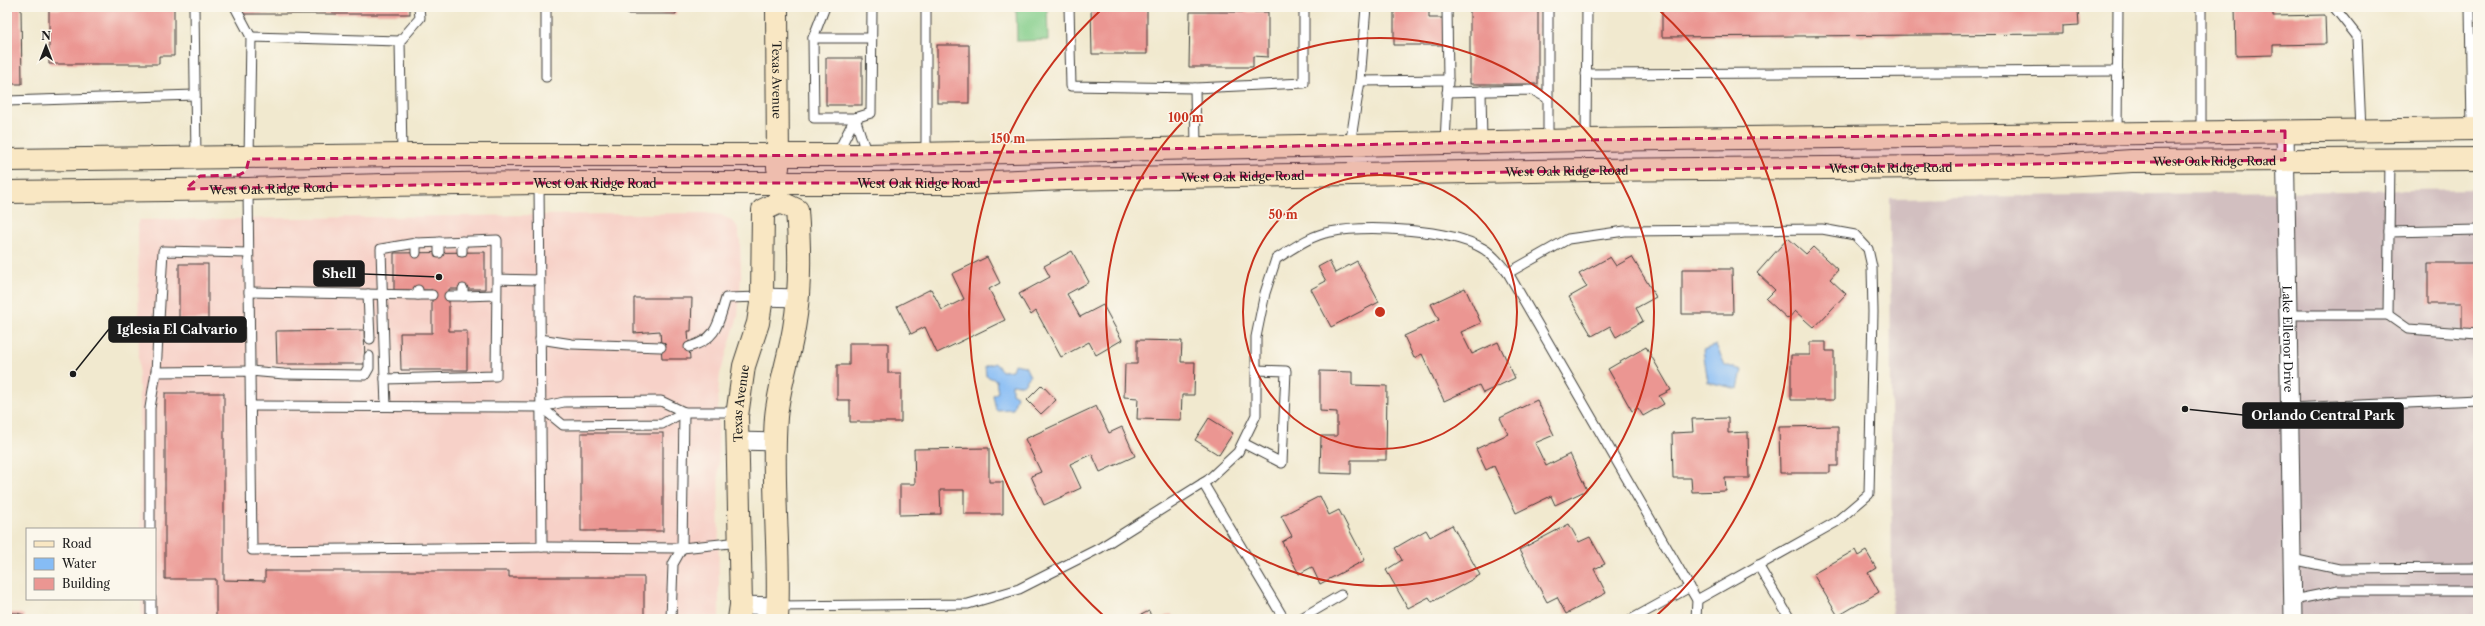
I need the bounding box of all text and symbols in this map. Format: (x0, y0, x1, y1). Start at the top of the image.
north arrow (26, 26, 66, 66)
text: N (41, 29, 51, 43)
street label: Texas Avenue (770, 41, 785, 119)
text: 100 m (1168, 110, 1204, 125)
text: 150 m (991, 131, 1025, 146)
street label: West Oak Ridge Road (2152, 153, 2277, 168)
street label: West Oak Ridge Road (1828, 159, 1953, 175)
street label: West Oak Ridge Road (1504, 162, 1629, 179)
street label: West Oak Ridge Road (1180, 167, 1305, 185)
street label: West Oak Ridge Road (856, 175, 982, 191)
street label: West Oak Ridge Road (532, 176, 657, 191)
street label: West Oak Ridge Road (208, 179, 334, 197)
text: 50 m (1268, 207, 1298, 222)
callout: Shell (314, 261, 364, 286)
text: Shell (322, 265, 356, 281)
street label: Lake Ellenor Drive (2280, 285, 2297, 393)
centre of rings (1373, 305, 1387, 319)
callout: Iglesia El Calvario (109, 317, 246, 342)
text: Iglesia El Calvario (117, 321, 237, 337)
street label: Texas Avenue (729, 363, 752, 442)
callout: Orlando Central Park (2243, 403, 2403, 428)
text: Orlando Central Park (2251, 407, 2395, 423)
legend (26, 528, 156, 600)
text: Road (62, 536, 92, 551)
text: Water (61, 556, 96, 571)
text: Building (62, 576, 110, 591)

